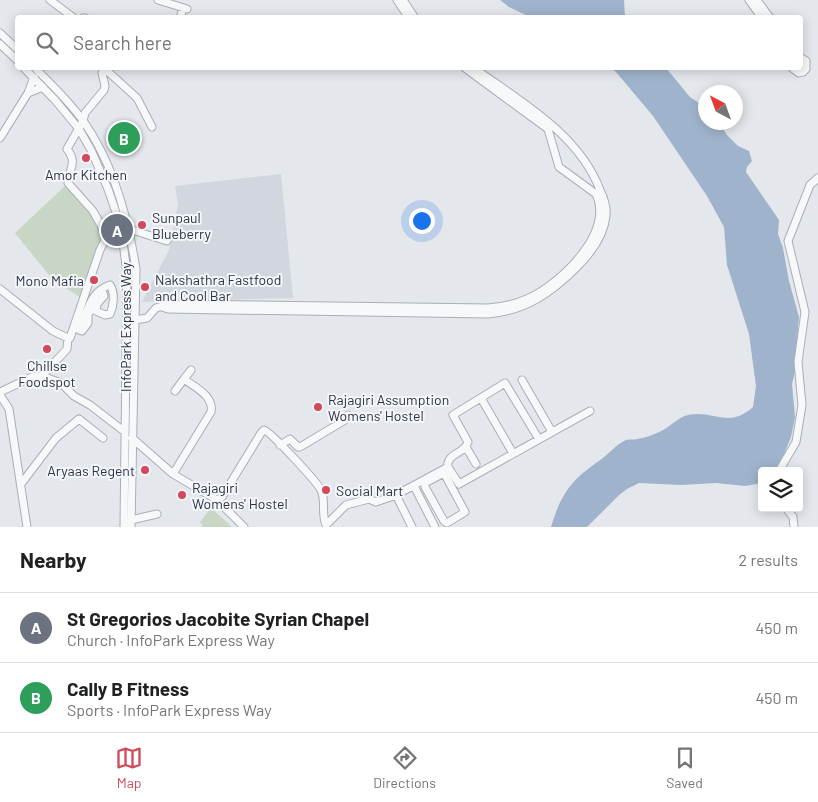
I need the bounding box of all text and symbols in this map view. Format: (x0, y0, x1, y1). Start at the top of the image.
search box (15, 15, 803, 70)
icon: search (33, 29, 61, 57)
text: Search here (73, 31, 172, 54)
north arrow (698, 85, 743, 130)
pin: B (108, 119, 140, 157)
marker: Amor Kitchen (80, 152, 92, 164)
place label: Amor Kitchen (45, 166, 127, 183)
your location (409, 208, 435, 234)
place label: Sunpaul Blueberry (152, 209, 212, 242)
pin: A (101, 211, 133, 249)
marker: Sunpaul Blueberry (136, 219, 148, 231)
street label: InfoPark Express Way (117, 262, 134, 392)
place label: Nakshathra Fastfood and Cool Bar (155, 271, 281, 304)
place label: Mono Mafia (16, 272, 84, 289)
marker: Mono Mafia (88, 274, 100, 286)
marker: Nakshathra Fastfood and Cool Bar (139, 281, 151, 293)
marker: Chillse Foodspot (41, 343, 53, 355)
place label: Chillse Foodspot (18, 357, 76, 390)
place label: Rajagiri Assumption Womens' Hostel (328, 391, 449, 424)
marker: Rajagiri Assumption Womens' Hostel (312, 401, 324, 413)
place label: Aryaas Regent (47, 462, 135, 479)
marker: Aryaas Regent (139, 464, 151, 476)
map controls (758, 467, 803, 512)
button: layers (758, 467, 803, 512)
place label: Rajagiri Womens' Hostel (192, 479, 288, 512)
place label: Social Mart (336, 482, 403, 499)
marker: Social Mart (320, 484, 332, 496)
marker: Rajagiri Womens' Hostel (176, 489, 188, 501)
text: Nearby (20, 547, 86, 572)
text: 2 results (739, 550, 798, 569)
text: St Gregorios Jacobite Syrian Chapel (67, 607, 369, 630)
text: A (31, 618, 41, 637)
text: 450 m (755, 618, 798, 637)
text: Church · InfoPark Express Way (67, 630, 275, 649)
text: Cally B Fitness (67, 677, 189, 700)
text: B (31, 688, 41, 707)
text: 450 m (755, 688, 798, 707)
text: Sports · InfoPark Express Way (67, 700, 272, 719)
tab: Map (115, 744, 143, 791)
tab: Directions (373, 744, 436, 791)
tab: Saved (666, 744, 703, 791)

